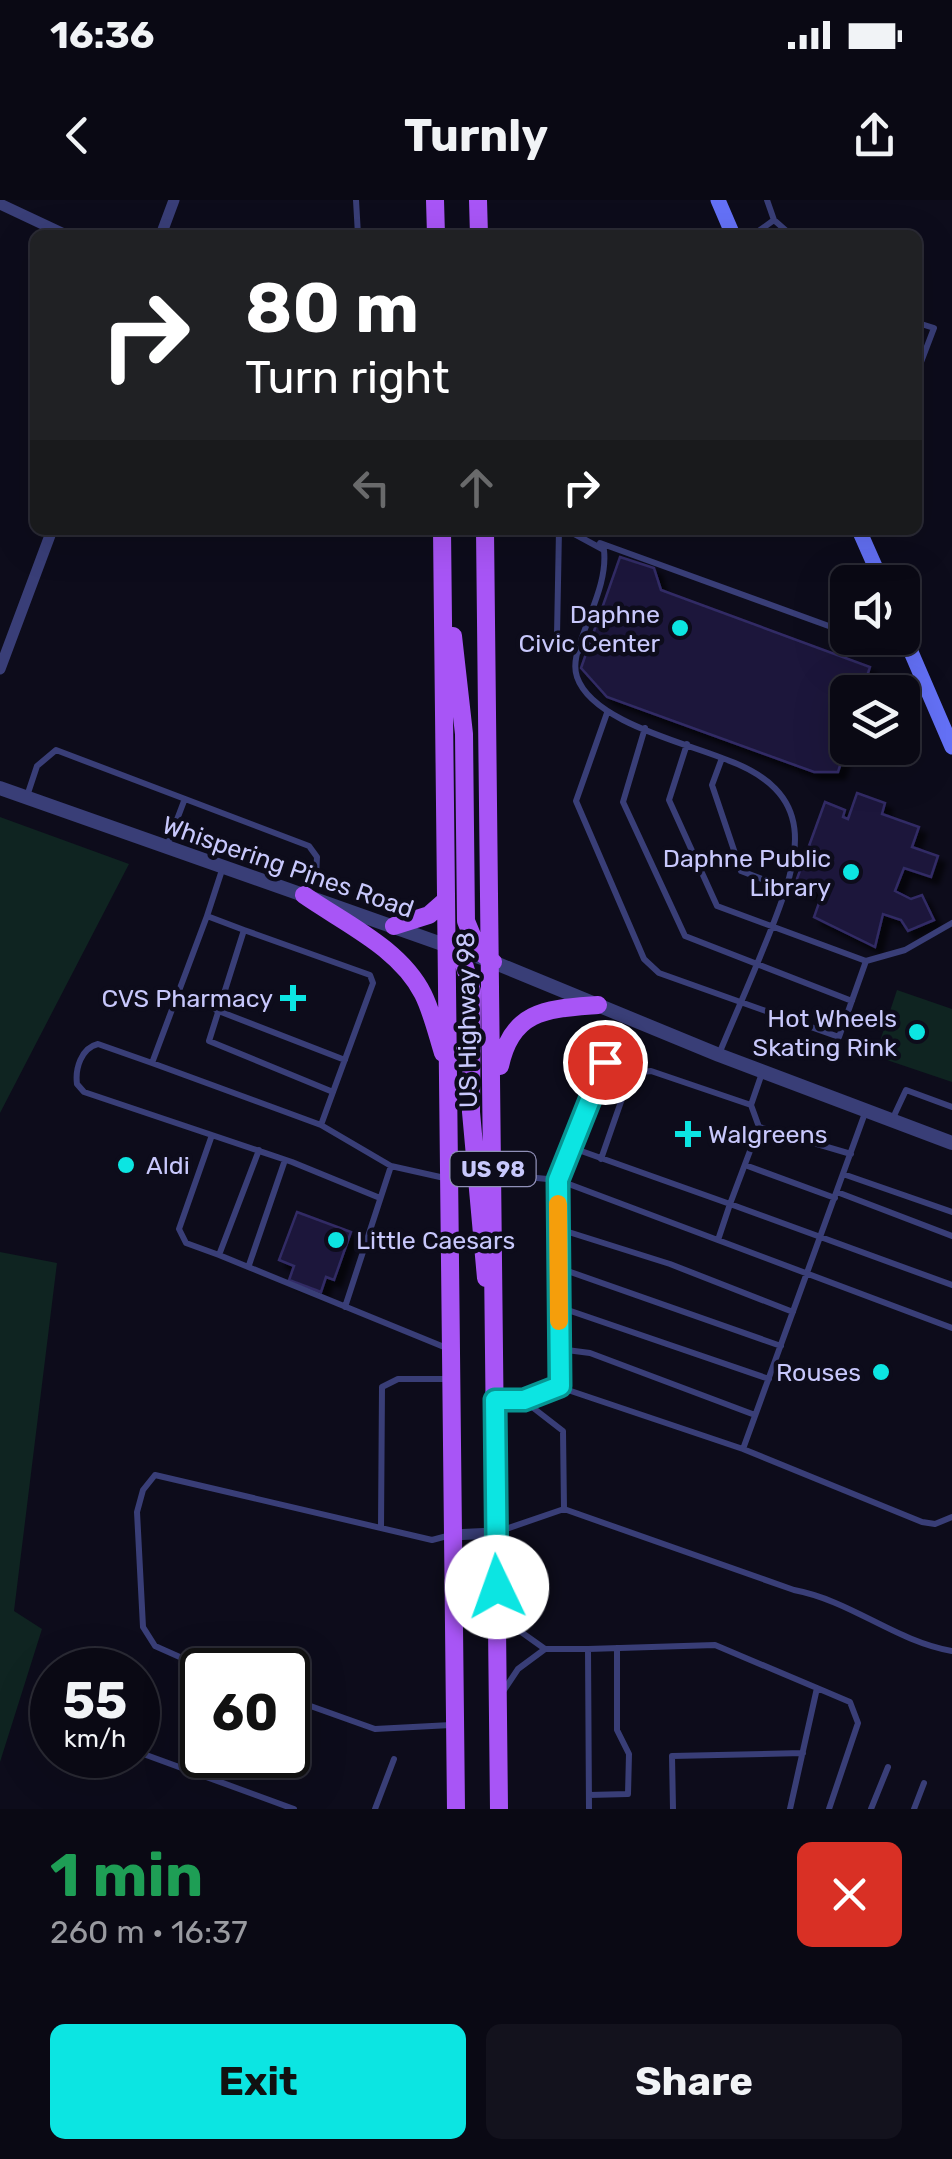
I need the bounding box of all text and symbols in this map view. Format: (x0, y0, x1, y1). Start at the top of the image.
text: 16:36 (50, 12, 155, 58)
icon: back (50, 108, 105, 163)
icon: share (847, 108, 902, 163)
text: Turnly (404, 109, 548, 162)
text: 80 m (245, 267, 419, 350)
icon: right (80, 270, 210, 400)
text: Turn right (245, 351, 449, 404)
icon: left (344, 460, 399, 515)
icon: ahead (449, 460, 504, 515)
icon: right (554, 460, 609, 515)
map controls (830, 565, 920, 765)
button: sound (830, 565, 920, 655)
place label: Daphne Civic Center (519, 600, 660, 658)
marker: Daphne Civic Center (669, 617, 691, 639)
button: layers (830, 675, 920, 765)
street label: Whispering Pines Road (158, 810, 418, 924)
place label: Daphne Public Library (663, 844, 831, 902)
marker: Daphne Public Library (840, 861, 862, 883)
street label: US Highway 98 (451, 932, 483, 1108)
place label: CVS Pharmacy (101, 984, 273, 1013)
marker: CVS Pharmacy (282, 987, 304, 1009)
place label: Hot Wheels Skating Rink (753, 1004, 897, 1062)
pin (563, 1020, 648, 1105)
marker: Hot Wheels Skating Rink (906, 1021, 928, 1043)
icon: arrive (578, 1035, 633, 1090)
place label: Walgreens (708, 1120, 827, 1149)
marker: Walgreens (677, 1123, 699, 1145)
place label: Aldi (146, 1151, 190, 1180)
road number: US 98 (450, 1152, 536, 1186)
marker: Aldi (115, 1154, 137, 1176)
place label: Little Caesars (356, 1226, 515, 1255)
marker: Little Caesars (325, 1229, 347, 1251)
place label: Rouses (776, 1358, 861, 1387)
marker: Rouses (870, 1361, 892, 1383)
position arrow (445, 1535, 549, 1639)
speed limit sign: 60 (180, 1648, 310, 1778)
text: 55 (63, 1671, 127, 1731)
text: km/h (64, 1724, 126, 1753)
text: 1 min (50, 1840, 203, 1911)
button: close (797, 1842, 902, 1947)
text: 260 m · 16:37 (50, 1913, 248, 1951)
button: Exit (50, 2024, 466, 2139)
button: Share (486, 2024, 902, 2139)

